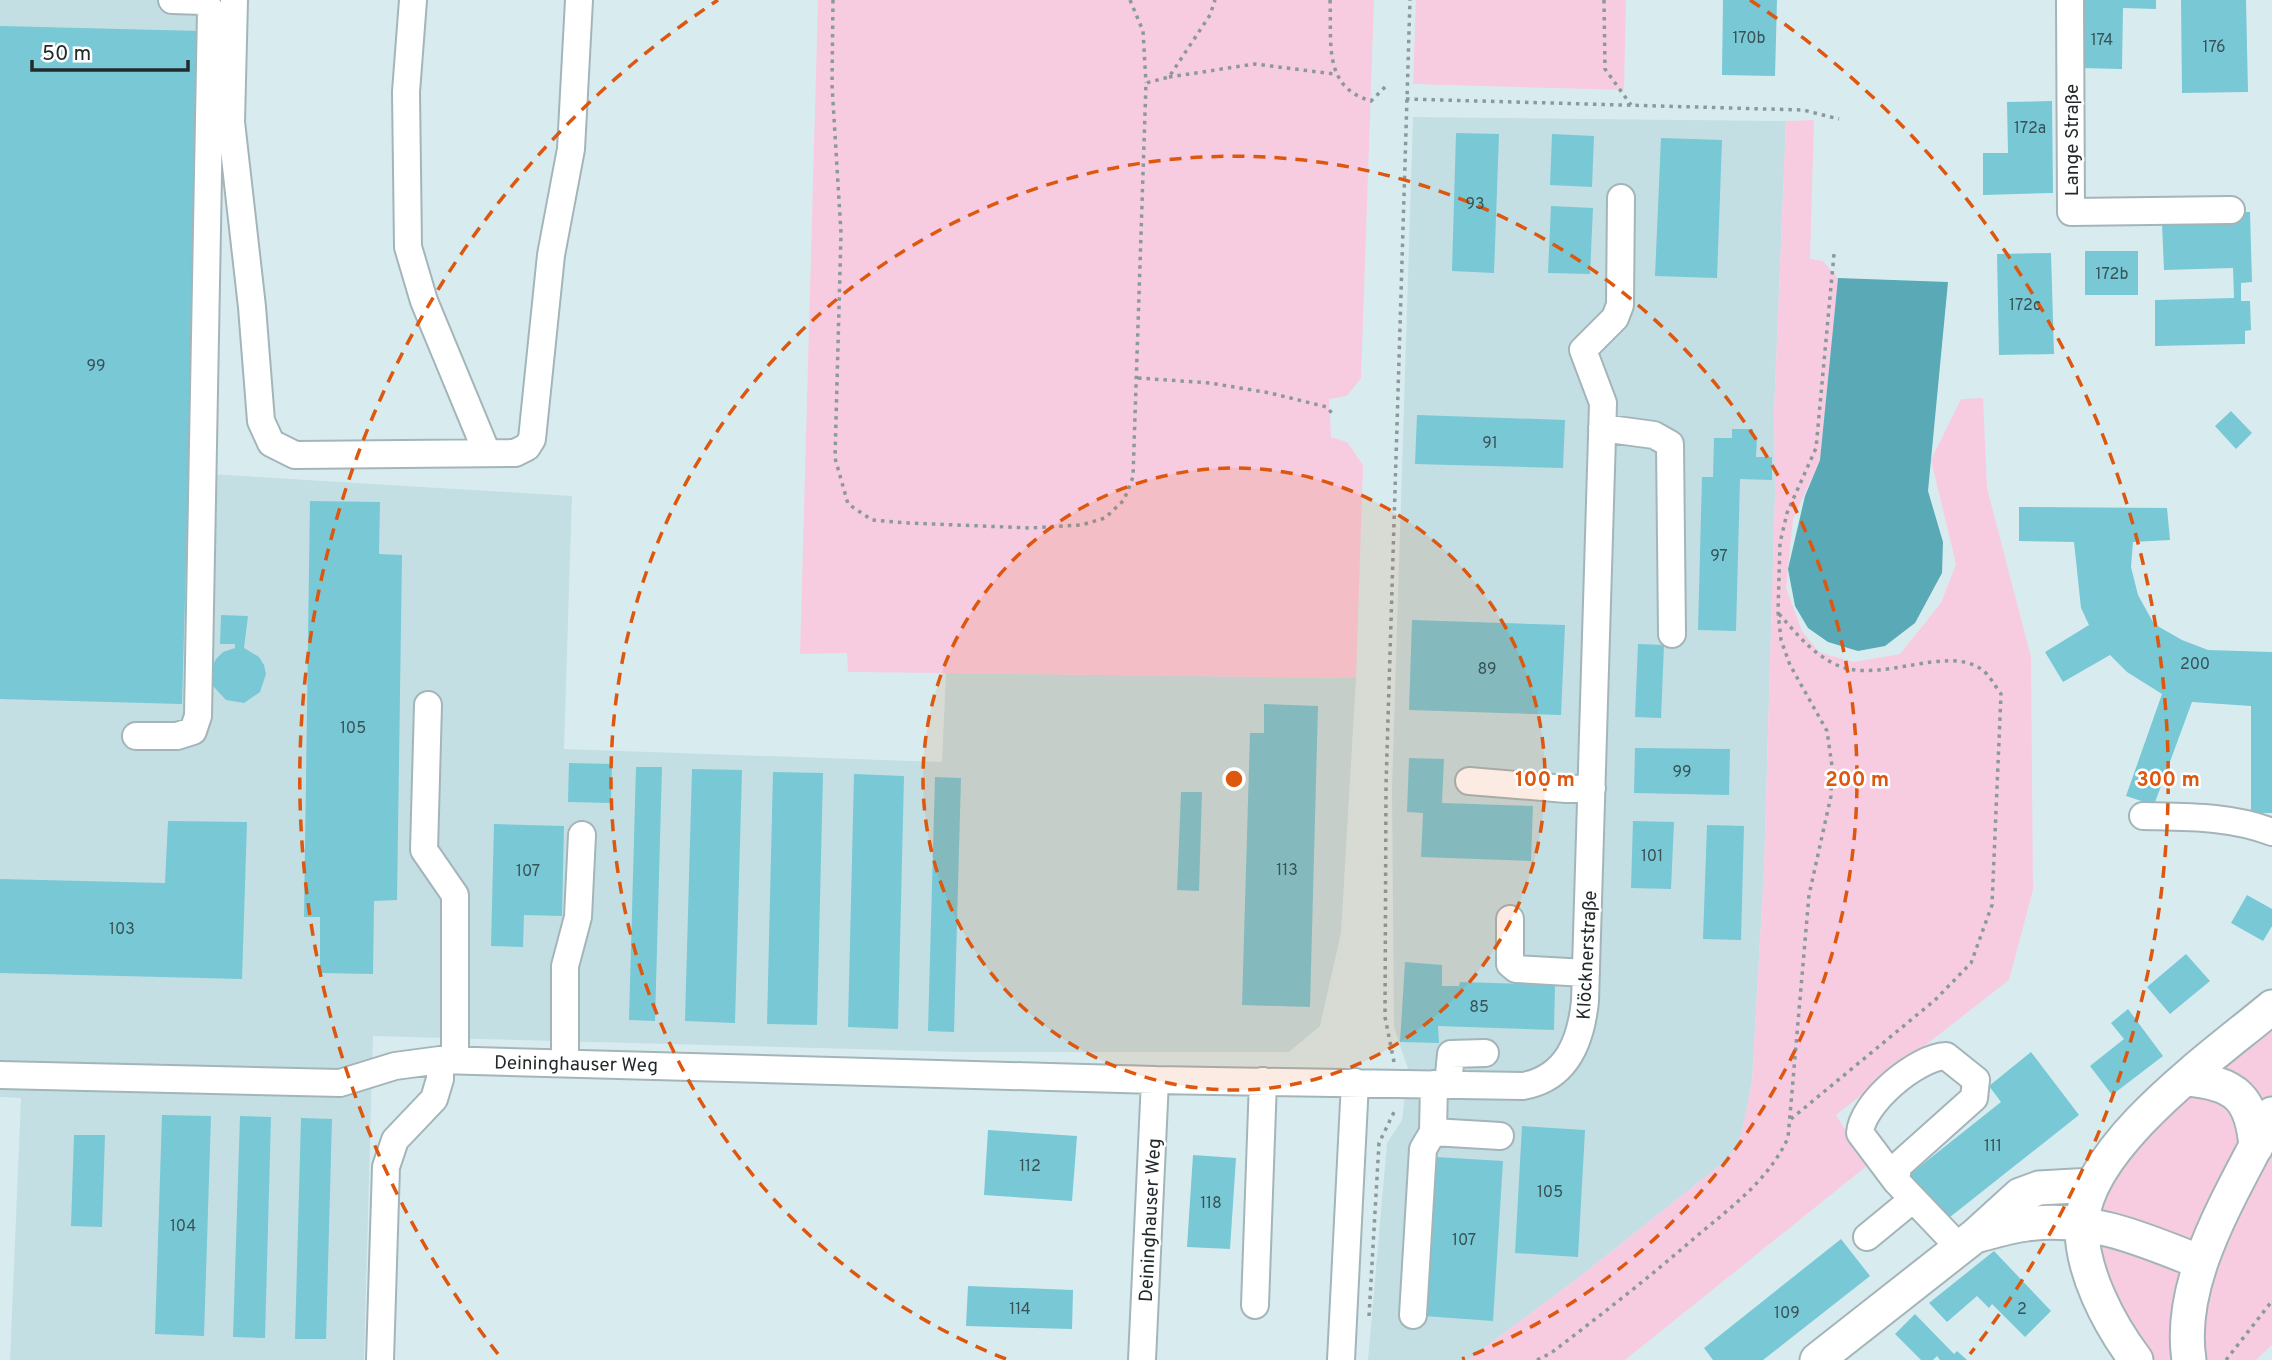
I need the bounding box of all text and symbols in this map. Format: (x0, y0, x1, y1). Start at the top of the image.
scale bar (32, 28, 187, 72)
house number: 170b (1732, 29, 1766, 49)
house number: 174 (2091, 31, 2113, 51)
house number: 176 (2202, 38, 2226, 58)
text: 50 m (42, 41, 91, 68)
street label: Lange Straße (2061, 84, 2085, 196)
house number: 172a (2014, 119, 2046, 139)
house number: 93 (1465, 195, 1485, 215)
house number: 172b (2096, 265, 2128, 285)
house number: 172c (2009, 296, 2041, 316)
house number: 99 (86, 357, 106, 377)
house number: 91 (1482, 434, 1498, 454)
house number: 97 (1710, 547, 1728, 567)
house number: 200 (2180, 655, 2210, 675)
house number: 89 (1477, 660, 1497, 680)
house number: 105 (340, 719, 366, 739)
house number: 99 (1672, 763, 1692, 783)
centre of rings (1222, 767, 1246, 791)
text: 100 m (1515, 767, 1575, 794)
text: 200 m (1825, 767, 1889, 794)
text: 300 m (2136, 767, 2200, 794)
house number: 101 (1641, 847, 1663, 867)
house number: 113 (1276, 861, 1298, 881)
house number: 107 (516, 862, 540, 882)
street label: Klöcknerstraße (1573, 890, 1603, 1020)
house number: 103 (109, 920, 135, 940)
house number: 85 (1469, 998, 1489, 1018)
street label: Deininghauser Weg (494, 1052, 658, 1078)
house number: 111 (1984, 1137, 2002, 1157)
street label: Deininghauser Weg (1135, 1138, 1167, 1303)
house number: 112 (1019, 1157, 1041, 1177)
house number: 105 (1537, 1183, 1563, 1203)
house number: 118 (1200, 1194, 1222, 1214)
house number: 104 (170, 1217, 196, 1237)
house number: 107 (1452, 1231, 1476, 1251)
house number: 114 (1009, 1300, 1031, 1320)
house number: 2 (2017, 1300, 2027, 1320)
house number: 109 (1774, 1304, 1800, 1324)

